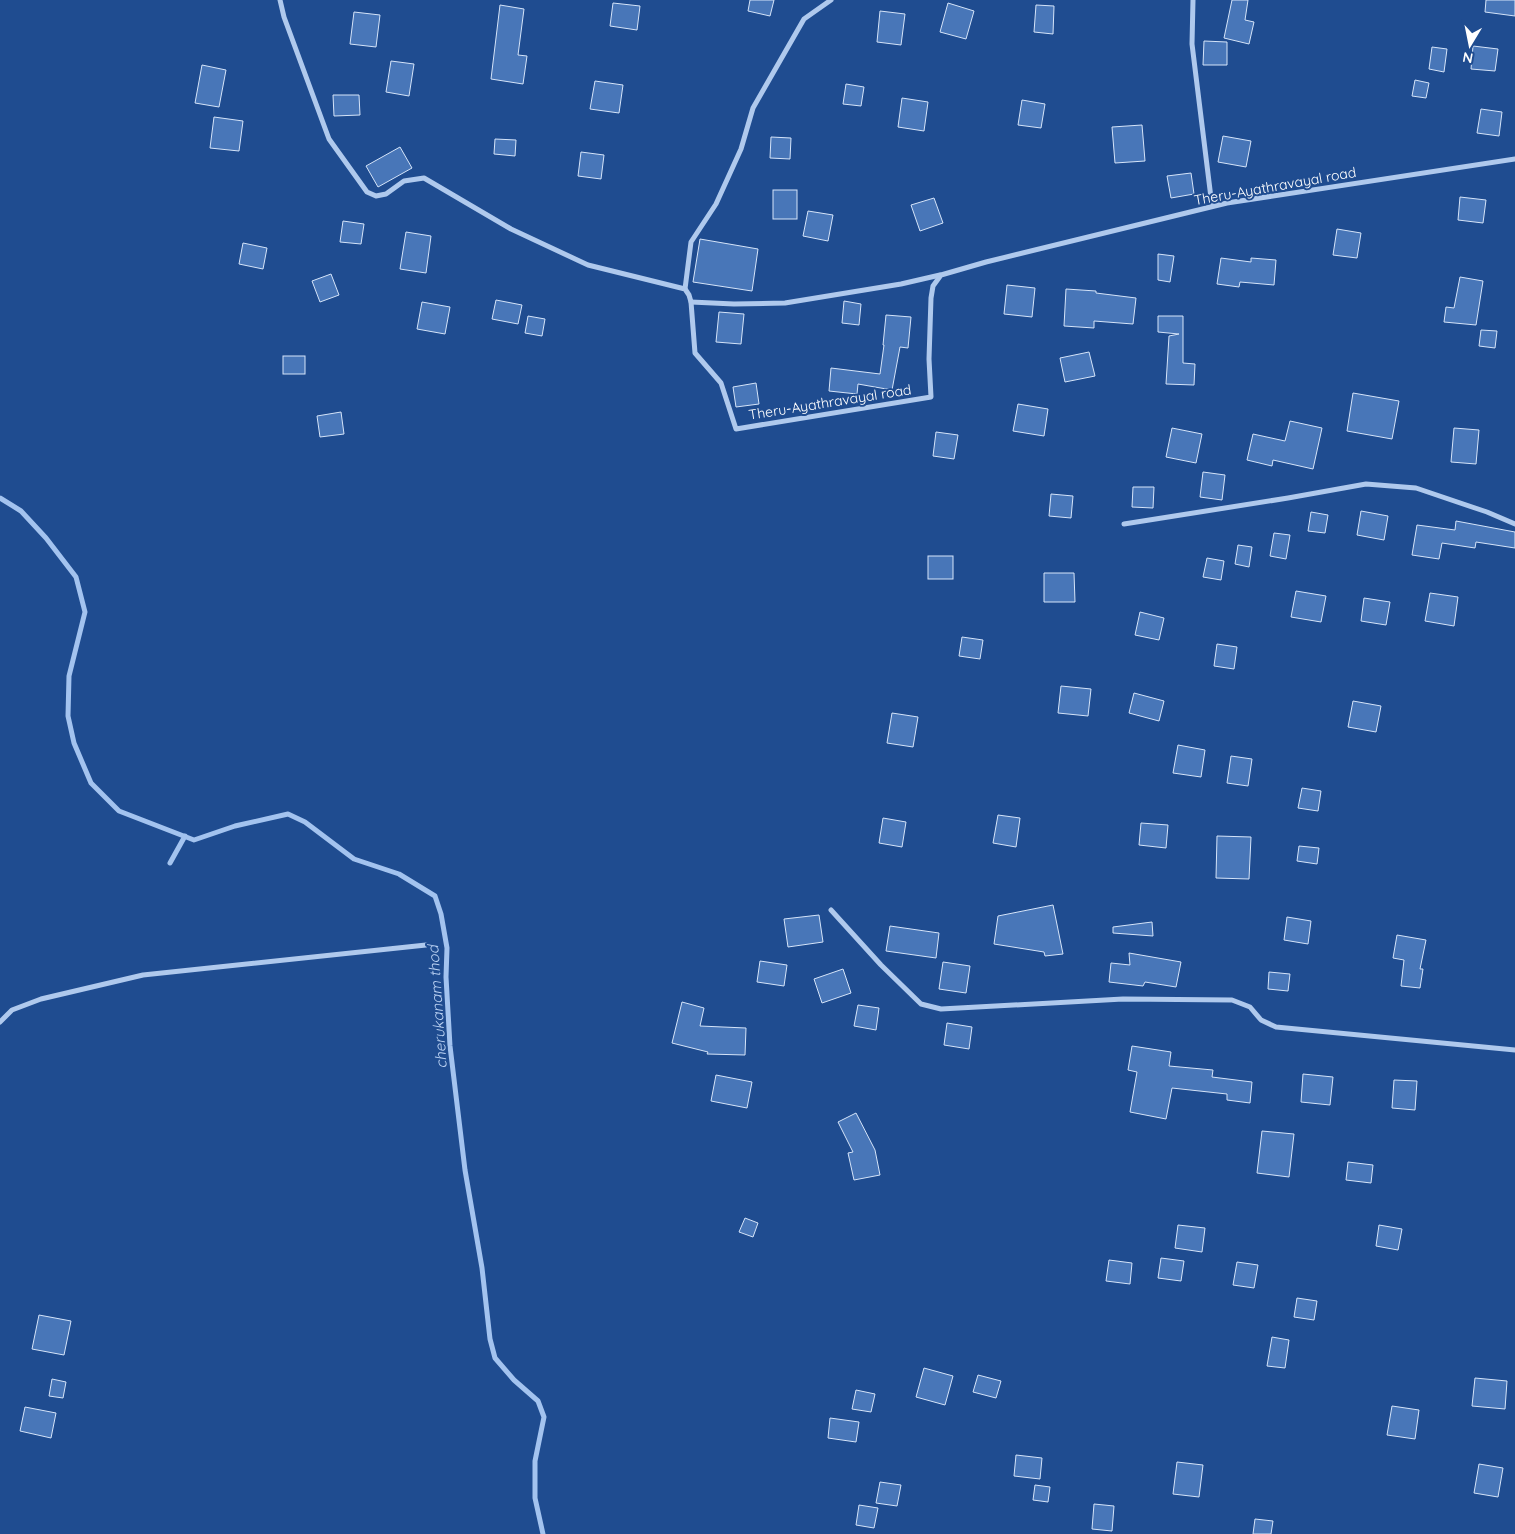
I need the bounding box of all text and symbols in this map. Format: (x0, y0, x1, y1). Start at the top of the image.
north arrow (1445, 20, 1495, 70)
text: N (1461, 48, 1474, 68)
street label: Theru-Ayathravayal road (1193, 163, 1357, 209)
street label: Theru-Ayathravayal road (747, 380, 913, 424)
water label: cherukanam thod (423, 943, 451, 1069)

